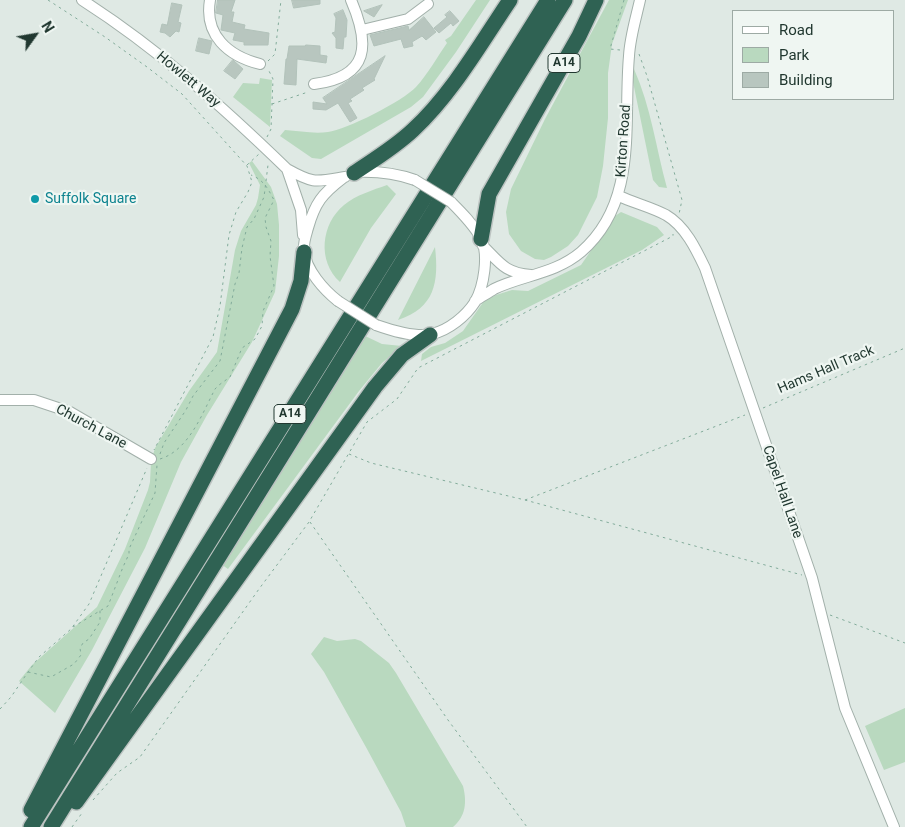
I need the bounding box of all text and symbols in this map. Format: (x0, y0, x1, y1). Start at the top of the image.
north arrow (10, 10, 60, 60)
legend (732, 10, 895, 100)
text: N (38, 19, 57, 35)
text: Road (779, 21, 813, 39)
text: Park (779, 46, 809, 64)
street label: Howlett Way (153, 48, 223, 112)
road number: A14 (548, 54, 580, 72)
text: Building (779, 71, 833, 89)
street label: Kirton Road (613, 104, 635, 178)
place label: Suffolk Square (45, 191, 136, 207)
marker: Suffolk Square (29, 193, 41, 205)
street label: Hams Hall Track (775, 342, 877, 398)
street label: Church Lane (53, 401, 129, 453)
road number: A14 (274, 404, 306, 424)
street label: Capel Hall Lane (758, 443, 806, 541)

